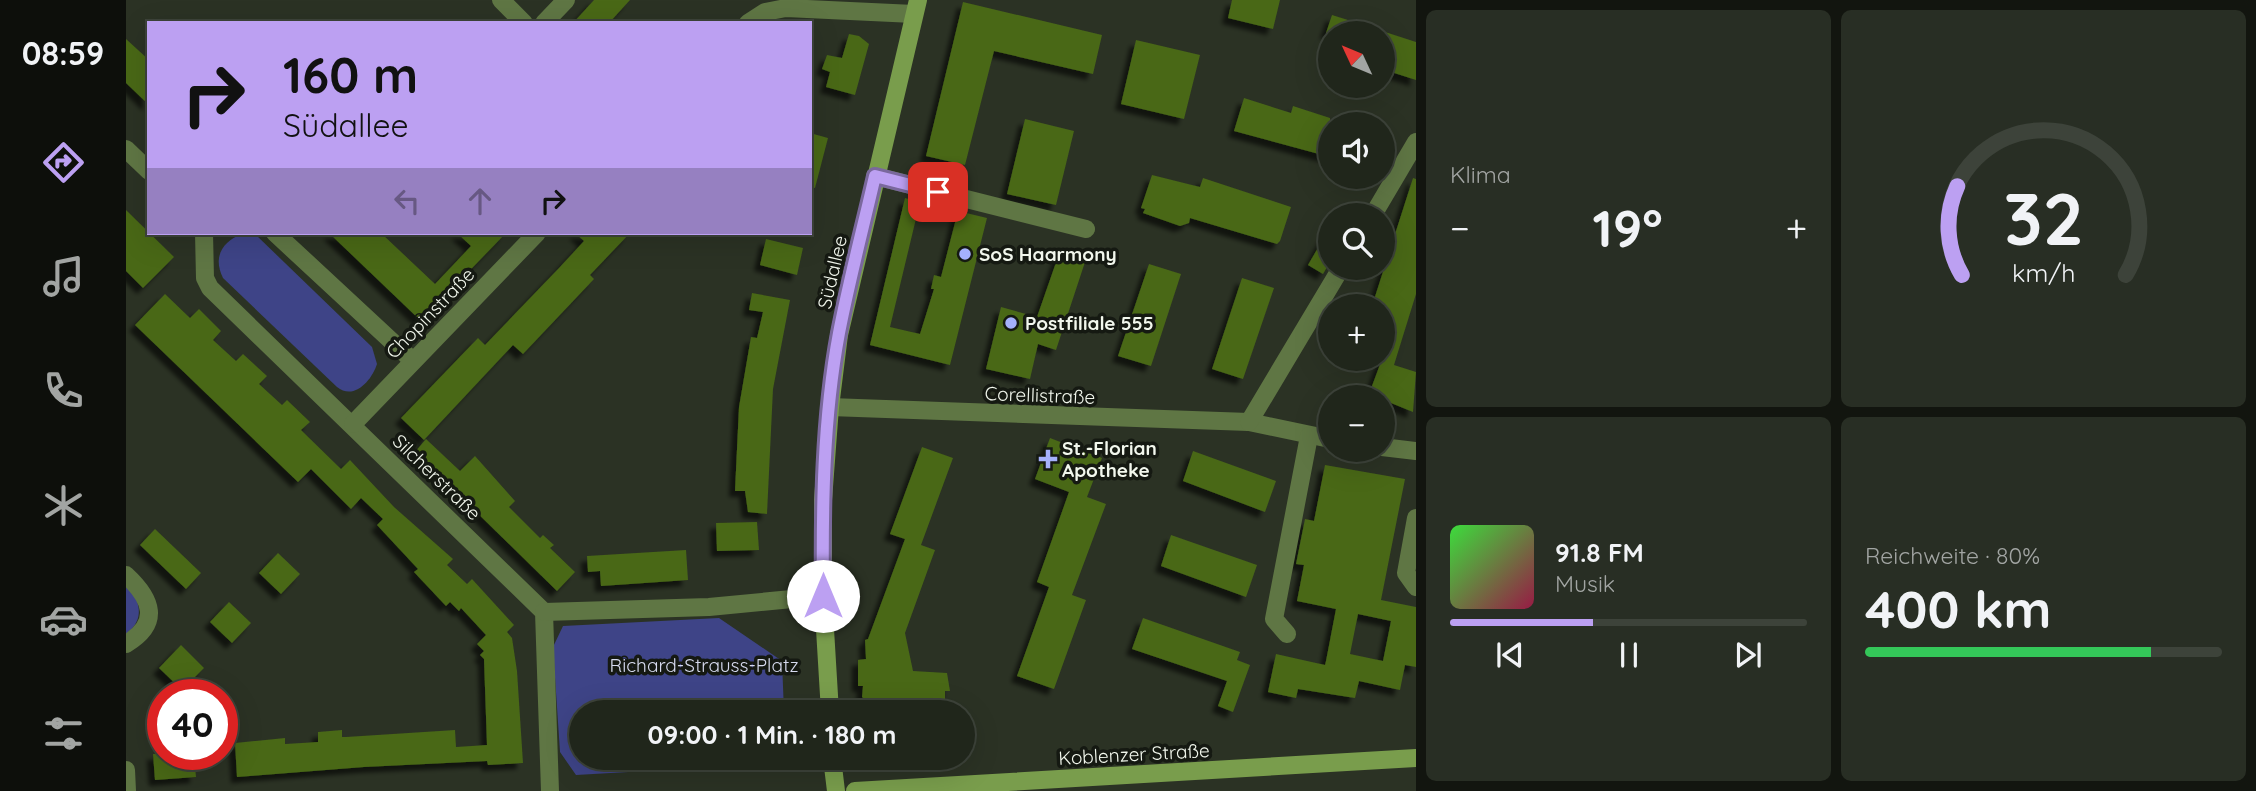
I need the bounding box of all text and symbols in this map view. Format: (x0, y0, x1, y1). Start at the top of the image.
north arrow (1318, 21, 1395, 98)
map controls (1318, 21, 1395, 462)
text: 08:59 (22, 33, 104, 73)
text: 160 m (283, 44, 418, 105)
icon: right (168, 49, 259, 140)
text: Südallee (283, 105, 409, 145)
button: sound (1318, 112, 1395, 189)
icon: directions (39, 138, 88, 187)
text: Klima (1450, 160, 1511, 189)
pin (908, 162, 968, 222)
text: 32 (2003, 172, 2084, 263)
icon: arrive (919, 173, 957, 211)
icon: left (388, 182, 426, 220)
icon: ahead (461, 182, 499, 220)
icon: right (534, 182, 572, 220)
text: 19° (1593, 195, 1663, 260)
button: search (1318, 203, 1395, 280)
text: − (1450, 204, 1470, 252)
text: + (1786, 204, 1807, 252)
street label: Südallee (812, 233, 852, 311)
place label: SoS Haarmony (979, 242, 1117, 266)
marker: SoS Haarmony (957, 246, 973, 262)
icon: music (39, 252, 88, 301)
text: km/h (2012, 256, 2075, 287)
street label: Chopinstraße (381, 262, 479, 364)
button: + (1318, 294, 1395, 371)
place label: Postfiliale 555 (1025, 311, 1154, 335)
marker: Postfiliale 555 (1003, 315, 1019, 331)
icon: phone (39, 366, 88, 415)
street label: Corellistraße (984, 381, 1096, 409)
button: − (1318, 385, 1395, 462)
street label: Silcherstraße (388, 429, 486, 525)
place label: St.-Florian Apotheke (1062, 436, 1157, 482)
marker: St.-Florian Apotheke (1040, 451, 1056, 467)
icon: climate (39, 481, 88, 530)
text: 91.8 FM (1555, 536, 1644, 569)
text: Reichweite · 80% (1865, 541, 2040, 570)
position arrow (786, 559, 860, 633)
text: Musik (1555, 569, 1615, 598)
text: 400 km (1865, 576, 2052, 641)
icon: car (39, 595, 88, 644)
icon: previous (1491, 636, 1529, 674)
icon: pause (1610, 636, 1648, 674)
icon: next (1729, 636, 1767, 674)
park label: Richard-Strauss-Platz (609, 653, 799, 677)
speed limit sign: 40 (147, 679, 238, 770)
icon: filters (39, 709, 88, 758)
text: 09:00 · 1 Min. · 180 m (648, 718, 896, 751)
street label: Koblenzer Straße (1058, 738, 1210, 770)

